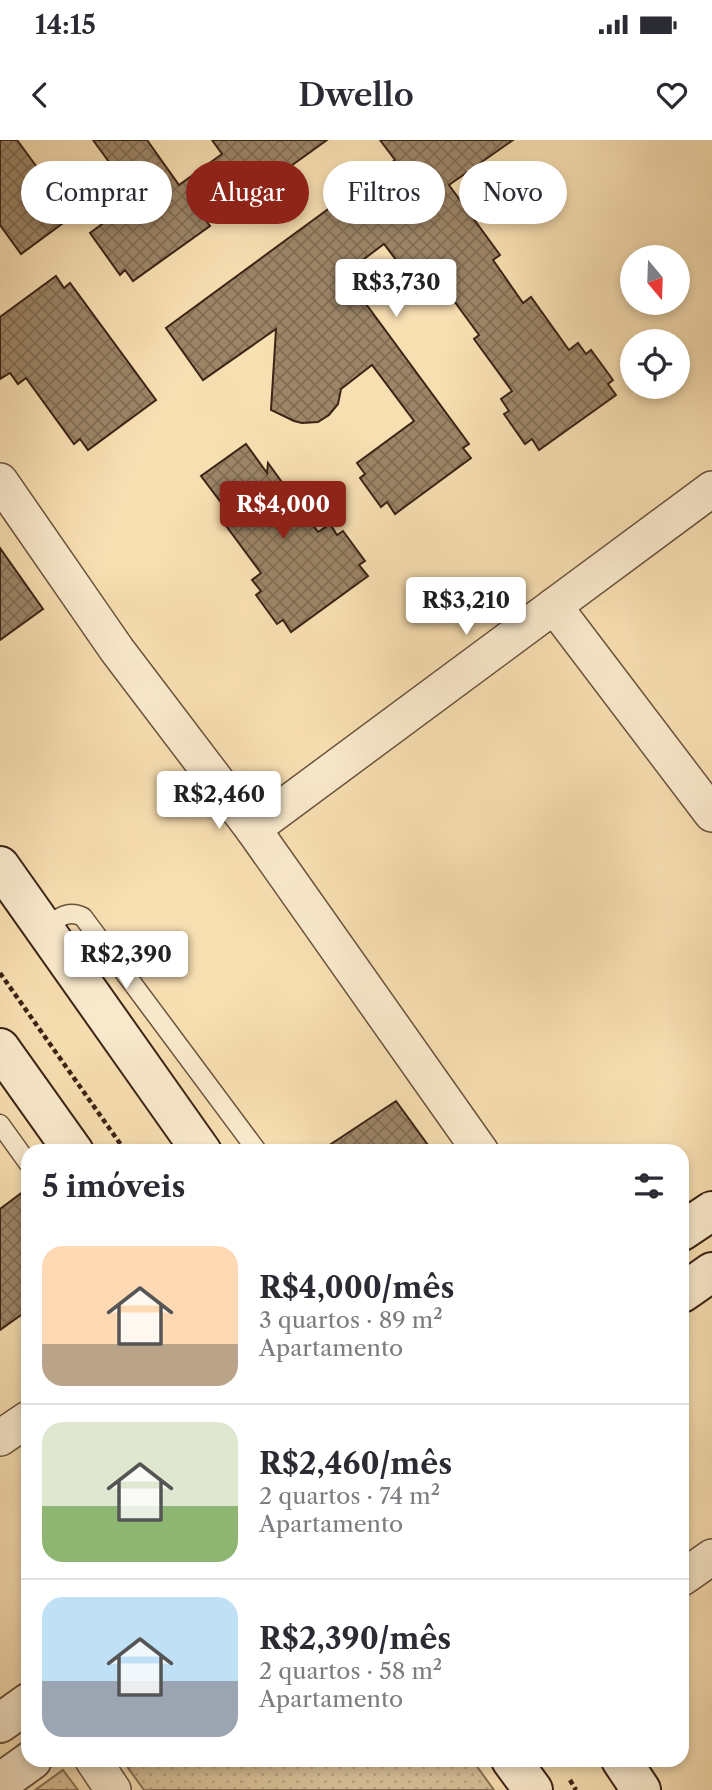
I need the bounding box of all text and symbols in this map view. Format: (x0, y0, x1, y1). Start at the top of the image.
text: 14:15 (35, 9, 96, 41)
text: Dwello (298, 75, 414, 114)
icon: back (21, 76, 59, 114)
icon: heart (653, 76, 691, 114)
chip: Comprar (21, 161, 172, 224)
chip: Alugar (186, 161, 309, 224)
chip: Filtros (323, 161, 445, 224)
chip: Novo (459, 161, 567, 224)
north arrow (620, 245, 690, 315)
map controls (620, 245, 690, 399)
pin: R$3,730 (331, 260, 461, 319)
text: R$3,730 (351, 268, 441, 296)
button: locate (620, 329, 690, 399)
pin: R$4,000 (218, 482, 348, 541)
text: R$4,000 (236, 490, 330, 518)
pin: R$3,210 (401, 578, 531, 637)
text: R$3,210 (422, 586, 510, 614)
pin: R$2,460 (154, 772, 284, 831)
text: R$2,460 (173, 780, 265, 808)
pin: R$2,390 (61, 932, 191, 991)
text: R$2,390 (80, 940, 172, 968)
icon: filters (630, 1167, 668, 1205)
text: 5 imóveis (42, 1168, 185, 1205)
text: R$4,000/mês (259, 1269, 454, 1306)
icon: home (98, 1274, 182, 1358)
text: 3 quartos · 89 m² (259, 1306, 443, 1334)
text: Apartamento (259, 1334, 403, 1362)
text: R$2,460/mês (259, 1445, 452, 1482)
icon: home (98, 1450, 182, 1534)
text: 2 quartos · 74 m² (259, 1482, 440, 1510)
text: Apartamento (259, 1510, 403, 1538)
text: R$2,390/mês (259, 1620, 451, 1657)
icon: home (98, 1625, 182, 1709)
text: 2 quartos · 58 m² (259, 1657, 442, 1685)
text: Apartamento (259, 1685, 403, 1713)

